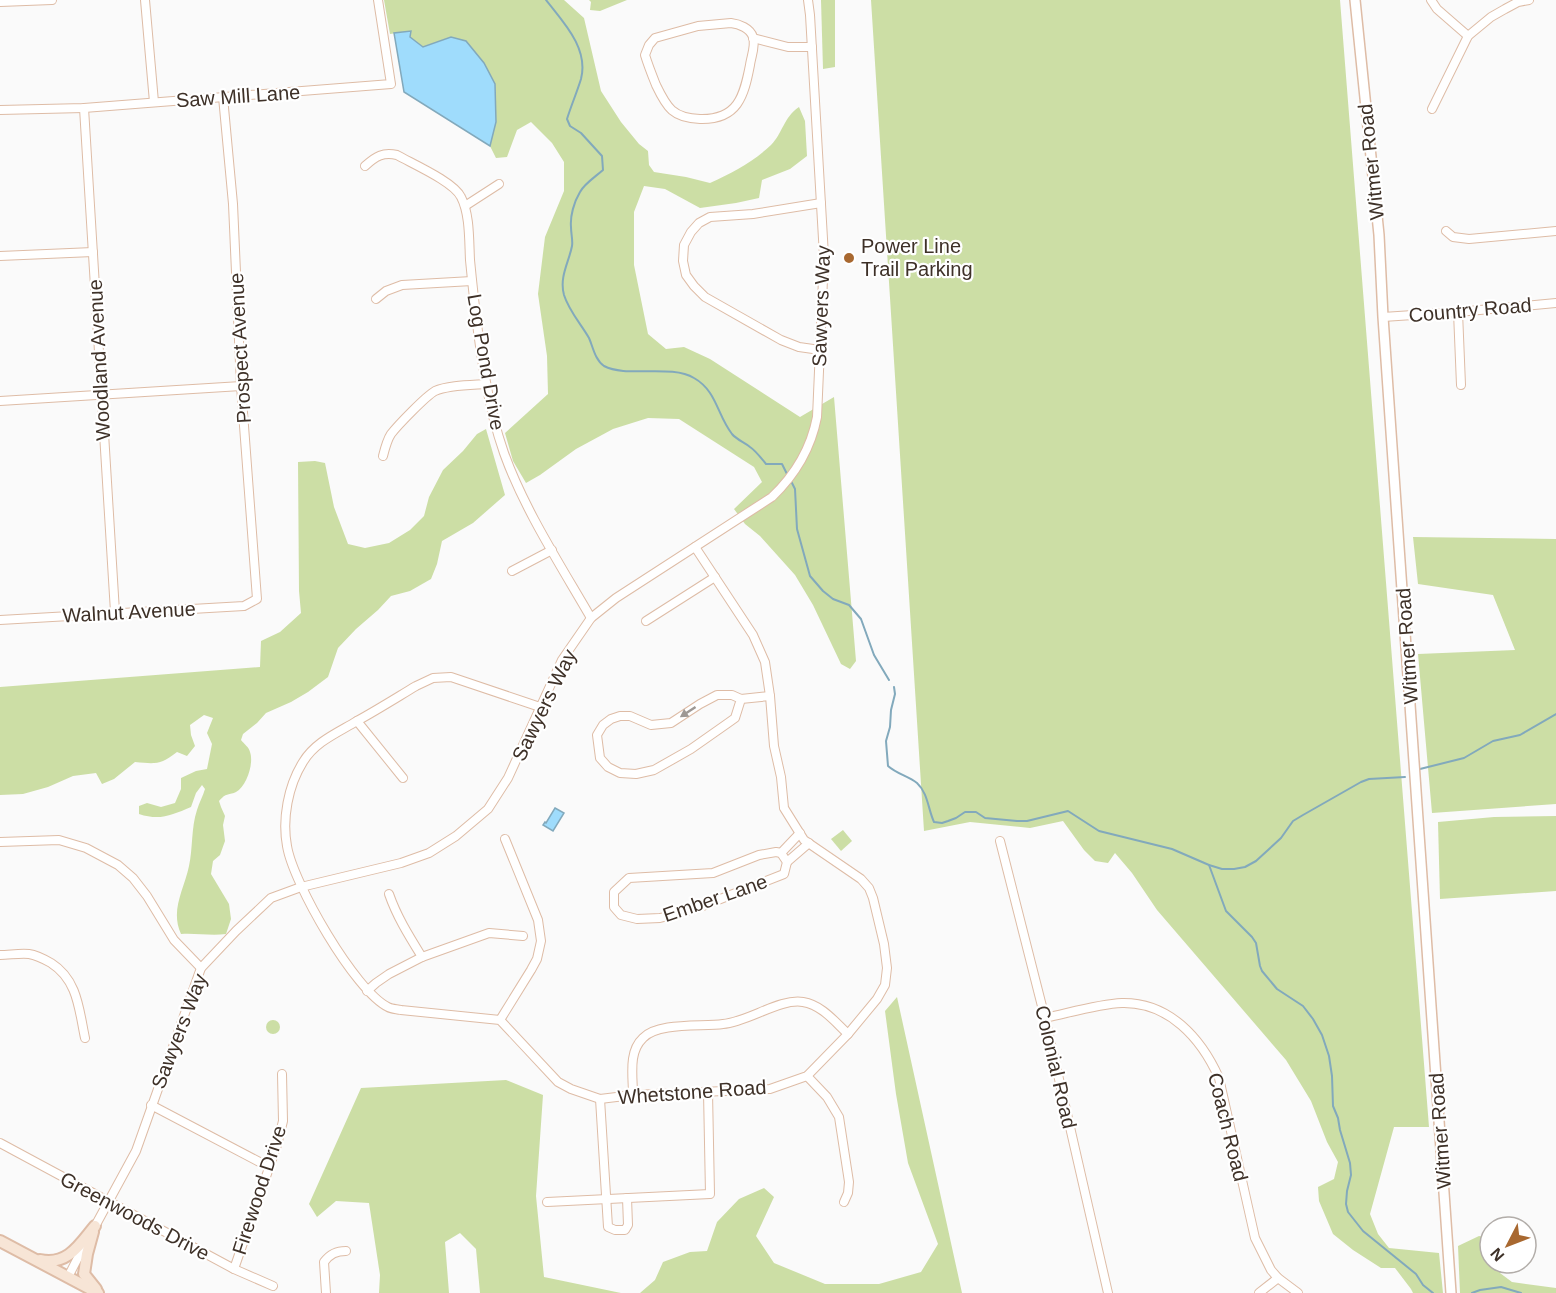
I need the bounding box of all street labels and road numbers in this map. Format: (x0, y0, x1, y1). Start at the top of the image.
street label: Saw Mill Lane (175, 81, 301, 111)
street label: Witmer Road (1354, 103, 1388, 221)
street label: Sawyers Way (808, 245, 834, 367)
street label: Prospect Avenue (225, 272, 255, 424)
street label: Woodland Avenue (84, 279, 114, 441)
street label: Log Pond Drive (463, 292, 509, 432)
street label: Country Road (1408, 294, 1532, 326)
street label: Witmer Road (1392, 587, 1422, 705)
street label: Walnut Avenue (62, 598, 196, 626)
street label: Sawyers Way (507, 646, 581, 764)
street label: Ember Lane (660, 870, 770, 926)
street label: Sawyers Way (147, 970, 211, 1092)
street label: Colonial Road (1031, 1003, 1081, 1131)
street label: Coach Road (1204, 1070, 1252, 1184)
street label: Witmer Road (1425, 1072, 1455, 1190)
street label: Whetstone Road (617, 1076, 767, 1108)
street label: Firewood Drive (228, 1123, 290, 1257)
street label: Greenwoods Drive (57, 1167, 213, 1265)

